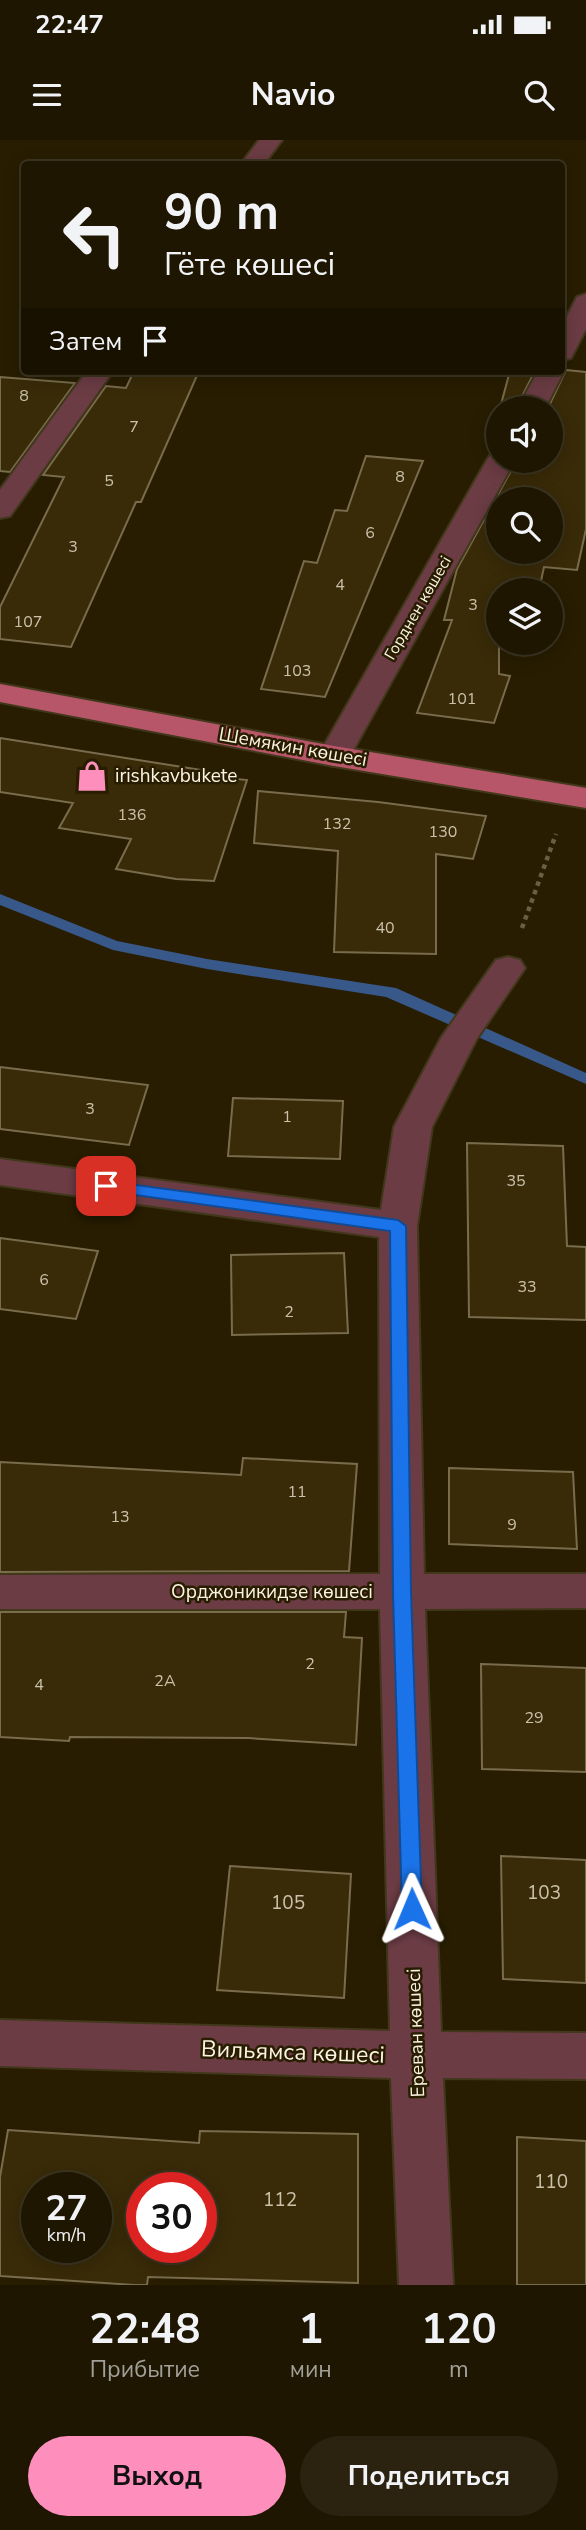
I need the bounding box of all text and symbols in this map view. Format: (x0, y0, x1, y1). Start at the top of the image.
text: 22:47 (35, 7, 104, 42)
text: Navio (251, 73, 335, 116)
icon: menu (28, 76, 66, 114)
icon: search (520, 76, 558, 114)
text: 90 m (164, 179, 279, 246)
icon: left (49, 189, 140, 280)
text: Гёте көшесі (164, 243, 335, 286)
icon: arrive (136, 322, 174, 360)
text: Затем (49, 324, 122, 359)
house number: 8 (19, 385, 29, 407)
map controls (486, 396, 563, 655)
button: sound (486, 396, 563, 473)
house number: 7 (129, 416, 139, 438)
house number: 8 (395, 466, 405, 488)
house number: 5 (104, 470, 114, 492)
button: search (486, 487, 563, 564)
house number: 6 (365, 522, 375, 544)
house number: 3 (68, 536, 78, 558)
street label: Горднен көшесі (379, 552, 457, 664)
house number: 4 (335, 574, 345, 596)
button: layers (486, 578, 563, 655)
house number: 3 (468, 594, 478, 616)
house number: 107 (14, 611, 42, 633)
house number: 103 (283, 660, 311, 682)
house number: 101 (448, 688, 476, 710)
street label: Шемякин көшесі (217, 721, 369, 773)
shop icon: irishkavbukete (75, 759, 109, 793)
place label: irishkavbukete (115, 763, 237, 789)
house number: 136 (118, 804, 146, 826)
house number: 132 (323, 813, 351, 835)
house number: 130 (429, 821, 457, 843)
house number: 40 (375, 917, 395, 939)
house number: 3 (85, 1098, 95, 1120)
house number: 1 (282, 1106, 292, 1128)
pin (76, 1156, 136, 1216)
icon: arrive (87, 1167, 125, 1205)
house number: 35 (506, 1170, 526, 1192)
house number: 6 (39, 1269, 49, 1291)
house number: 33 (517, 1276, 537, 1298)
house number: 2 (284, 1301, 294, 1323)
house number: 11 (287, 1481, 307, 1503)
house number: 13 (110, 1506, 130, 1528)
house number: 9 (507, 1514, 517, 1536)
street label: Орджоникидзе көшесі (171, 1579, 373, 1605)
house number: 2 (305, 1653, 315, 1675)
house number: 2А (154, 1670, 176, 1692)
house number: 4 (34, 1674, 44, 1696)
house number: 29 (524, 1707, 544, 1729)
position arrow (375, 1872, 449, 1946)
house number: 103 (527, 1880, 561, 1906)
house number: 105 (271, 1890, 305, 1916)
street label: Ереван көшесі (401, 1968, 431, 2098)
street label: Вильямса көшесі (201, 2033, 385, 2071)
house number: 110 (534, 2169, 568, 2195)
speed limit sign: 30 (126, 2172, 217, 2263)
text: 27 (45, 2185, 88, 2232)
house number: 112 (263, 2187, 297, 2213)
text: km/h (47, 2223, 86, 2247)
text: 22:48 (89, 2301, 200, 2358)
text: 1 (298, 2301, 323, 2358)
text: 120 (421, 2301, 497, 2358)
text: Прибытие (90, 2354, 200, 2385)
text: мин (290, 2354, 332, 2385)
text: m (449, 2354, 469, 2385)
button: Выход (28, 2436, 286, 2516)
button: Поделиться (300, 2436, 558, 2516)

